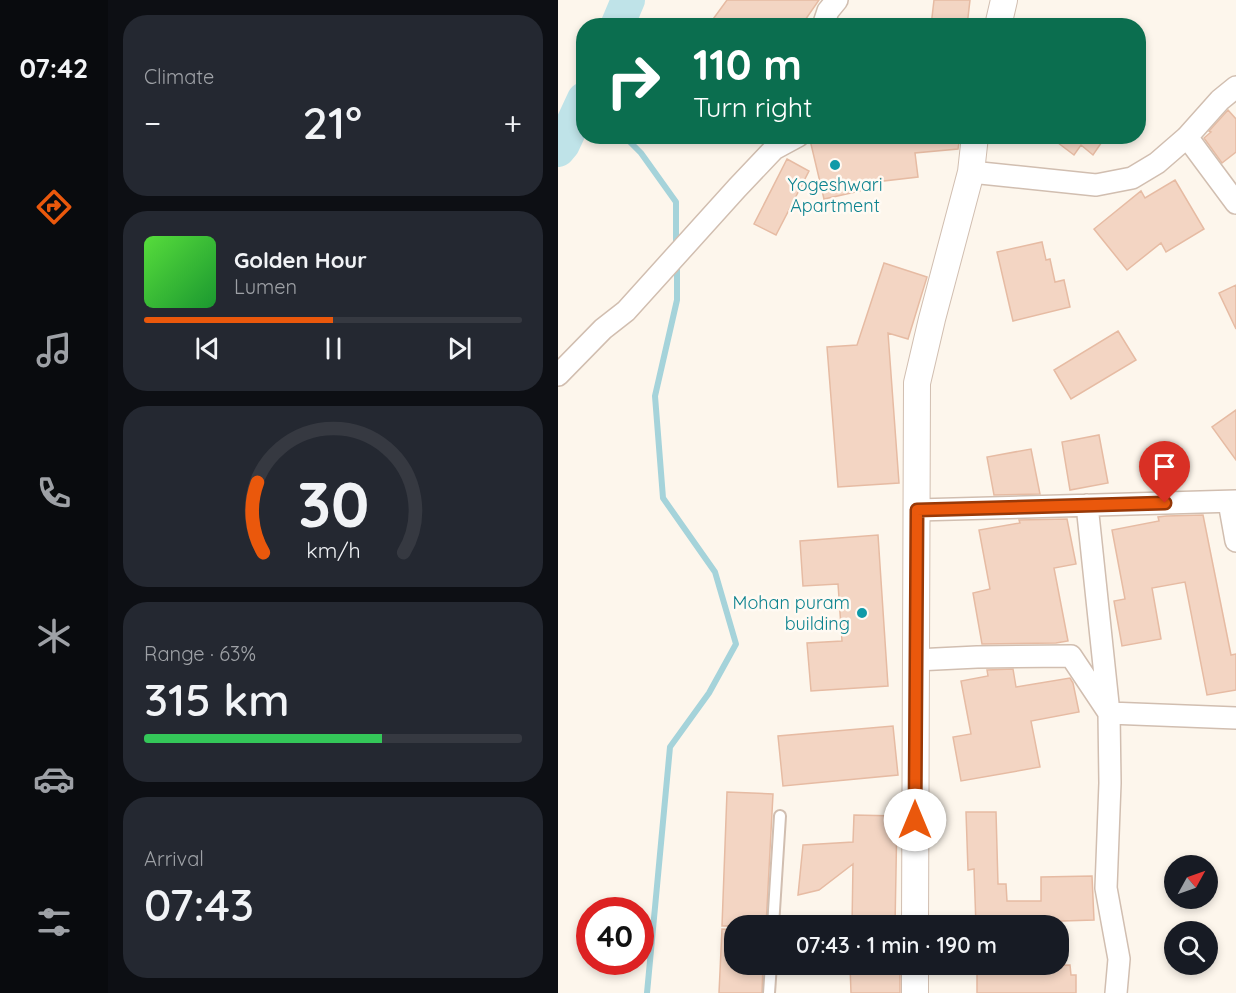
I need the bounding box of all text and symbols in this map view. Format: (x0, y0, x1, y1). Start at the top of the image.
text: 110 m (693, 38, 802, 91)
icon: right (594, 42, 672, 120)
text: 07:42 (20, 51, 88, 85)
text: Climate (144, 64, 214, 89)
text: Turn right (693, 90, 812, 124)
text: 21° (303, 94, 362, 150)
text: − (144, 102, 161, 143)
text: + (503, 102, 522, 143)
marker: Yogeshwari Apartment (828, 158, 842, 172)
place label: Yogeshwari Apartment (787, 173, 883, 217)
icon: directions (33, 186, 75, 228)
text: Golden Hour (234, 246, 367, 274)
text: Lumen (234, 274, 297, 299)
icon: music (33, 329, 75, 371)
icon: previous (191, 332, 224, 365)
icon: pause (317, 332, 350, 365)
icon: next (443, 332, 476, 365)
pin (1139, 441, 1190, 503)
icon: arrive (1148, 450, 1181, 483)
text: 30 (297, 466, 369, 544)
icon: phone (33, 472, 75, 514)
text: km/h (306, 538, 360, 564)
place label: Mohan puram building (733, 591, 850, 635)
marker: Mohan puram building (855, 606, 869, 620)
icon: climate (33, 615, 75, 657)
text: Range · 63% (144, 641, 256, 666)
text: 315 km (144, 671, 290, 727)
icon: car (33, 758, 75, 800)
position arrow (883, 788, 947, 852)
text: Arrival (144, 846, 204, 871)
north arrow (1164, 855, 1218, 909)
map controls (1164, 855, 1218, 975)
text: 07:43 (144, 876, 254, 932)
speed limit sign: 40 (576, 897, 654, 975)
icon: filters (33, 901, 75, 943)
button: search (1164, 921, 1218, 975)
text: 07:43 · 1 min · 190 m (796, 931, 997, 959)

